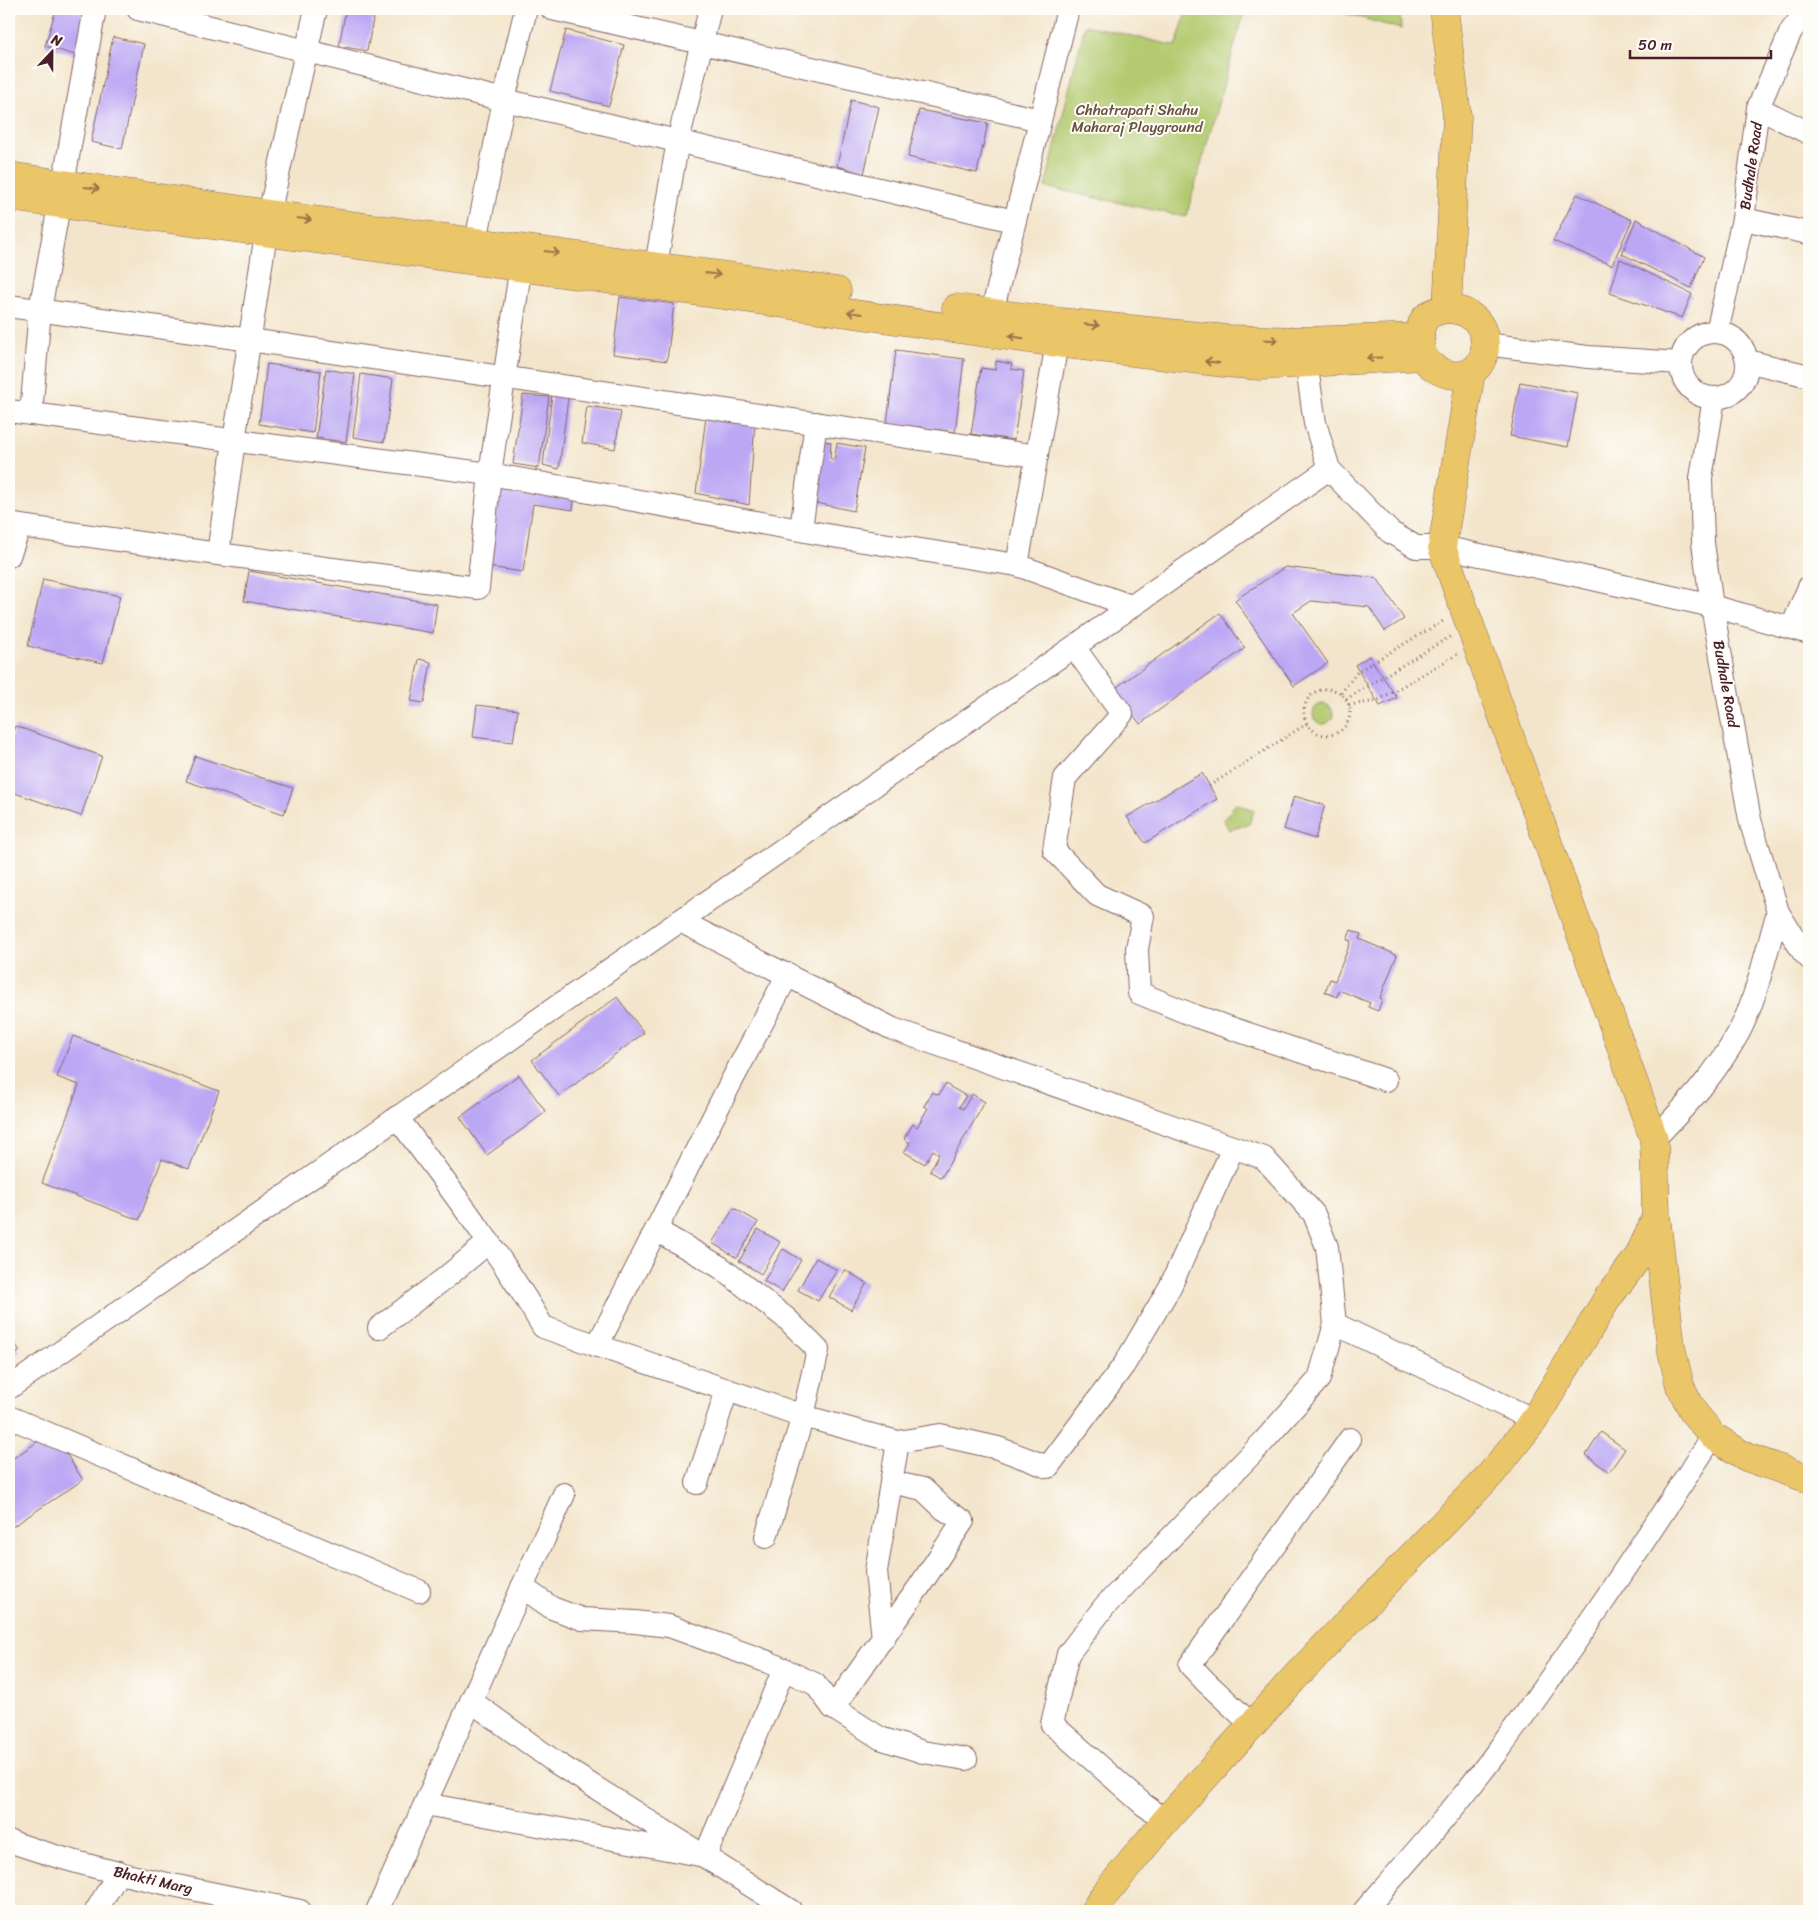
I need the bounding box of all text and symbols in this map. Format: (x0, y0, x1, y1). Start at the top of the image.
text: N (47, 27, 66, 54)
north arrow (28, 28, 78, 78)
scale bar (1630, 28, 1772, 60)
text: 50 m (1638, 32, 1673, 58)
park label: Chhatrapati Shahu Maharaj Playground (1071, 97, 1204, 140)
street label: Budhale Road (1732, 119, 1770, 212)
one-way arrow (83, 183, 99, 193)
one-way arrow (296, 214, 312, 224)
one-way arrow (544, 247, 560, 257)
one-way arrow (705, 269, 721, 279)
one-way arrow (848, 308, 864, 318)
one-way arrow (1084, 320, 1100, 330)
one-way arrow (1009, 331, 1025, 341)
one-way arrow (1263, 335, 1279, 345)
one-way arrow (1366, 354, 1382, 363)
one-way arrow (1204, 357, 1220, 367)
street label: Budhale Road (1706, 638, 1747, 731)
street label: Bhakti Marg (111, 1858, 196, 1902)

